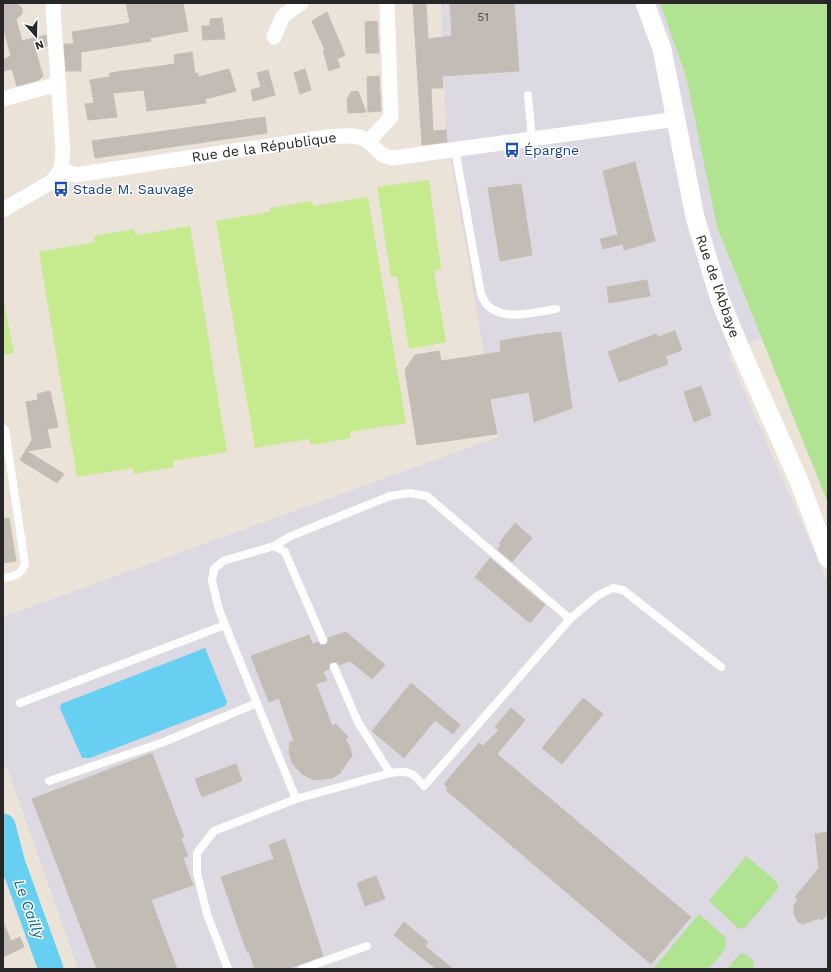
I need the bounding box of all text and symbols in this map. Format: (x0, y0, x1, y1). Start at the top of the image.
house number: 51 (477, 10, 489, 24)
north arrow (16, 16, 56, 56)
text: N (33, 37, 45, 52)
street label: Rue de la République (191, 129, 337, 165)
bus stop icon: Épargne (503, 141, 521, 159)
place label: Épargne (524, 142, 579, 158)
bus stop icon: Stade M. Sauvage (52, 180, 70, 198)
place label: Stade M. Sauvage (73, 181, 194, 197)
street label: Rue de l'Abbaye (693, 232, 743, 340)
water label: Le Cailly (10, 877, 48, 942)

